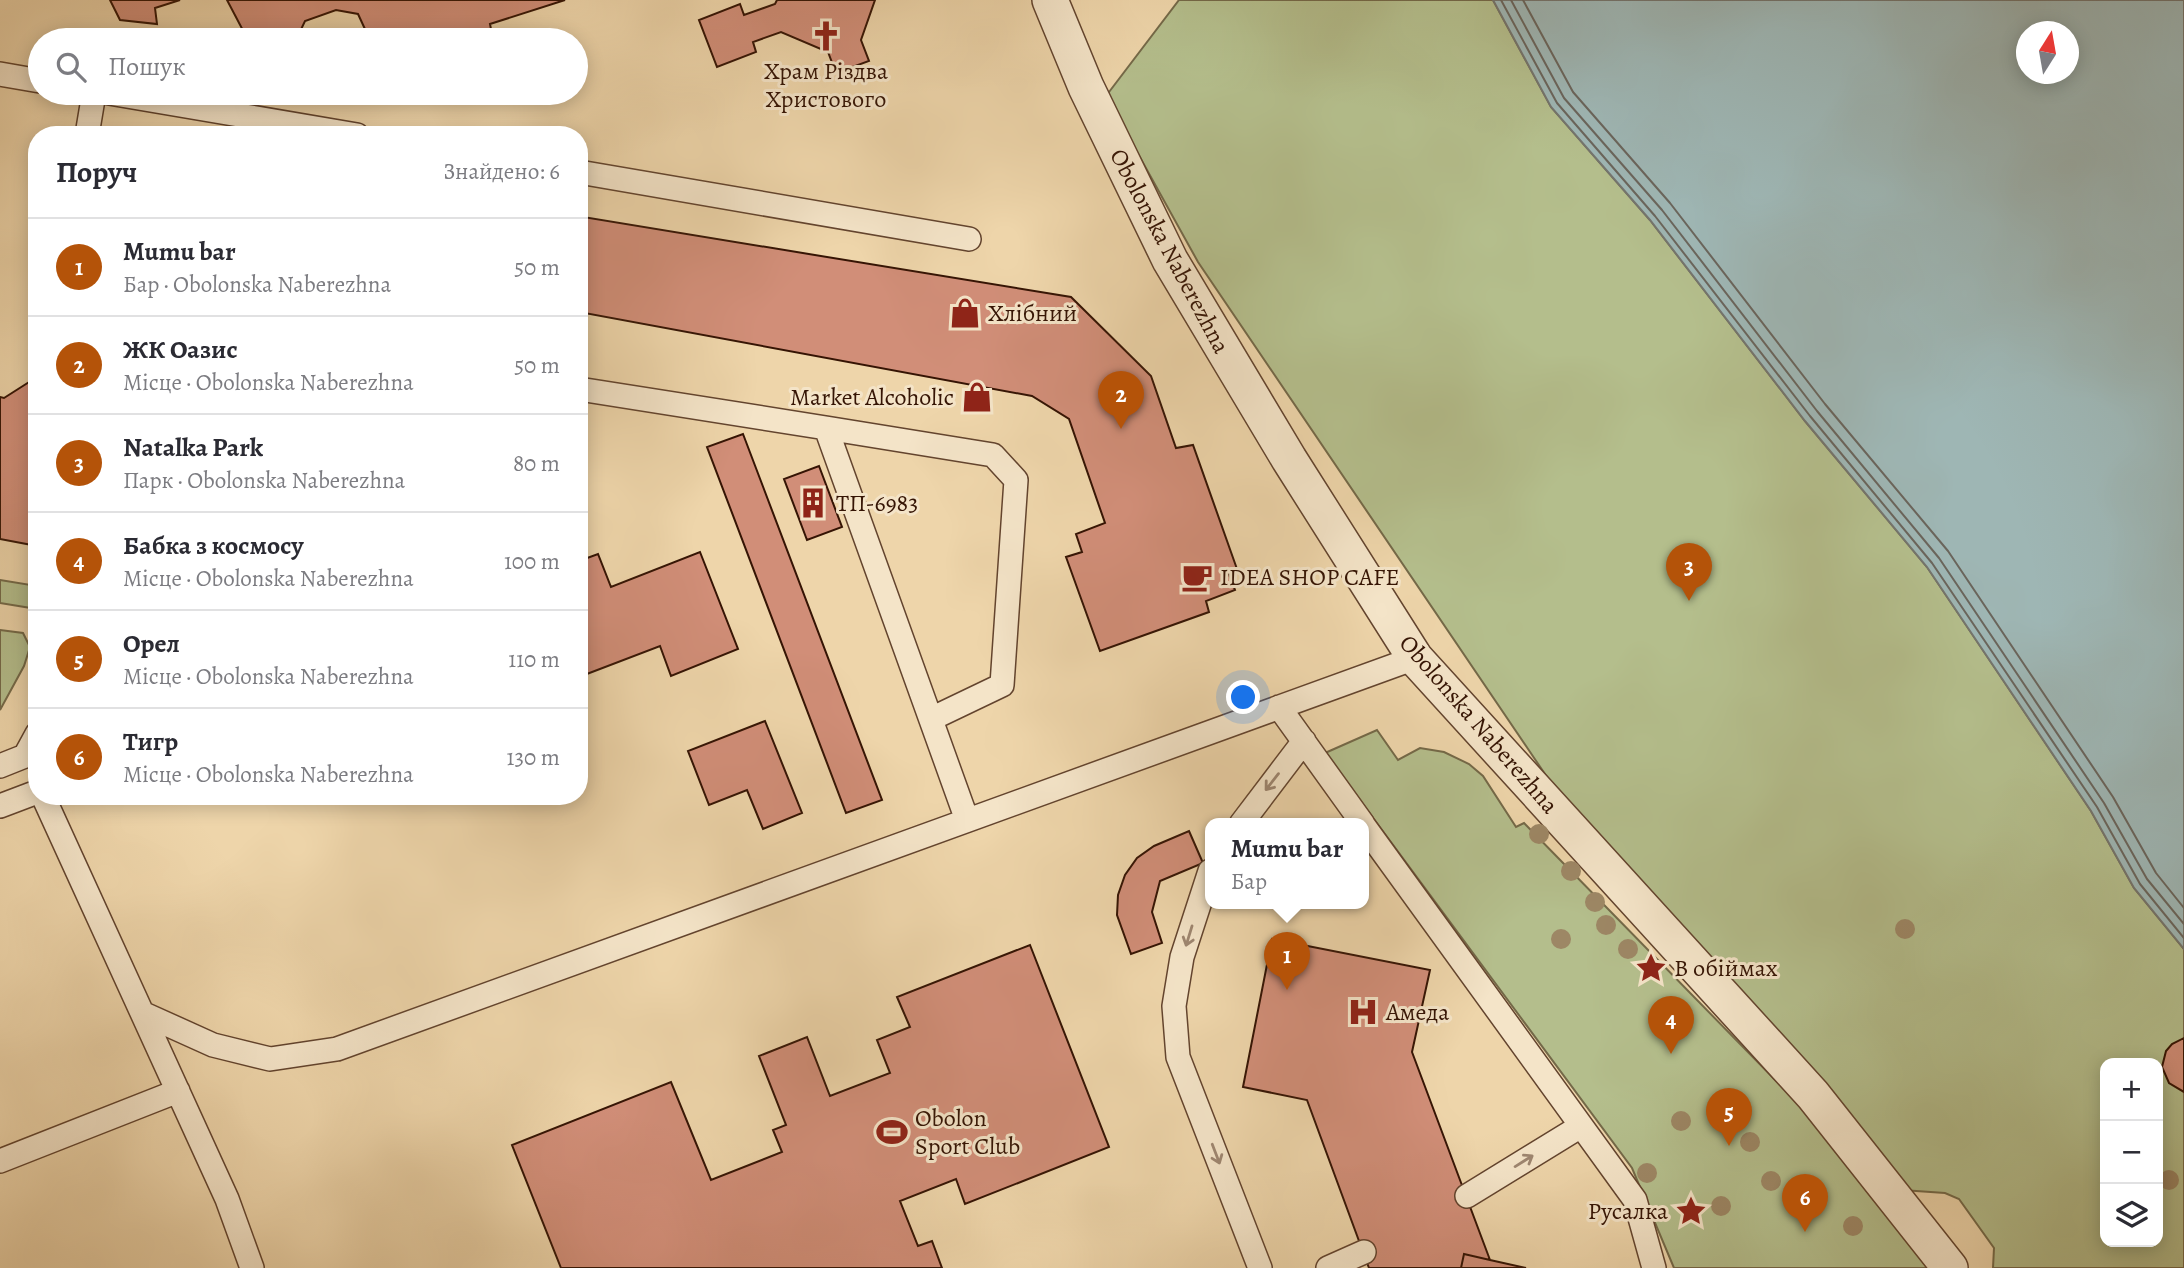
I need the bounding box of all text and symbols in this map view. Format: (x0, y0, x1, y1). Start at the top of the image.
church icon: Храм Різдва Христового (809, 19, 843, 53)
north arrow (2016, 21, 2079, 84)
search box (28, 28, 588, 105)
icon: search (52, 48, 90, 86)
text: Пошук (108, 49, 186, 84)
place label: Храм Різдва Христового (764, 55, 888, 115)
street label: Obolonska Naberezhna (1102, 143, 1238, 360)
text: Поруч (56, 152, 137, 192)
text: Знайдено: 6 (443, 156, 560, 187)
text: Mumu bar (123, 234, 236, 269)
text: 1 (75, 252, 83, 283)
text: 50 m (514, 252, 560, 283)
text: Бар · Obolonska Naberezhna (123, 269, 391, 300)
shop icon: Хлібний (948, 296, 982, 330)
place label: Хлібний (988, 297, 1077, 329)
text: ЖК Оазис (123, 332, 238, 367)
text: 2 (73, 350, 85, 381)
text: 50 m (514, 350, 560, 381)
text: Місце · Obolonska Naberezhna (123, 367, 414, 398)
pin: 2 (1098, 371, 1144, 429)
shop icon: Market Alcoholic (960, 380, 994, 414)
place label: Market Alcoholic (790, 381, 954, 413)
text: Natalka Park (123, 430, 263, 465)
text: 3 (74, 448, 84, 479)
text: 80 m (513, 448, 560, 479)
text: Парк · Obolonska Naberezhna (123, 465, 405, 496)
building icon: ТП-6983 (796, 486, 830, 520)
place label: ТП-6983 (836, 487, 918, 519)
text: Бабка з космосу (123, 528, 304, 563)
pin: 3 (1666, 543, 1712, 601)
text: 4 (74, 546, 84, 577)
text: 100 m (504, 546, 560, 577)
cafe icon: IDEA SHOP CAFE (1180, 560, 1214, 594)
place label: IDEA SHOP CAFE (1220, 561, 1399, 593)
text: Місце · Obolonska Naberezhna (123, 563, 414, 594)
text: Орел (123, 626, 180, 661)
street label: Obolonska Naberezhna (1392, 628, 1566, 821)
text: 5 (74, 644, 84, 675)
text: 110 m (508, 644, 560, 675)
text: Місце · Obolonska Naberezhna (123, 661, 414, 692)
your location (1226, 680, 1260, 714)
text: Тигр (123, 724, 178, 759)
text: 6 (74, 742, 84, 773)
text: 130 m (507, 742, 560, 773)
text: Місце · Obolonska Naberezhna (123, 759, 414, 790)
one-way arrow (1265, 772, 1280, 791)
popup (1205, 818, 1369, 909)
text: Mumu bar (1231, 831, 1343, 866)
text: Бар (1231, 866, 1267, 897)
one-way arrow (1181, 924, 1194, 946)
pin: 1 (1264, 932, 1310, 990)
place icon: В обіймах (1634, 951, 1668, 985)
place label: В обіймах (1674, 952, 1778, 984)
hospital icon: Амеда (1346, 995, 1380, 1029)
place label: Амеда (1385, 996, 1449, 1028)
pin: 4 (1648, 996, 1694, 1054)
map controls (2100, 1058, 2163, 1247)
button: + (2100, 1058, 2163, 1121)
pin: 5 (1706, 1088, 1752, 1146)
place label: Obolon Sport Club (915, 1102, 1020, 1162)
sports icon: Obolon Sport Club (875, 1115, 909, 1149)
button: − (2100, 1121, 2163, 1184)
one-way arrow (1210, 1143, 1223, 1164)
one-way arrow (1513, 1153, 1533, 1167)
pin: 6 (1782, 1174, 1828, 1232)
button: layers (2100, 1184, 2163, 1247)
place icon: Русалка (1674, 1194, 1708, 1228)
place label: Русалка (1588, 1195, 1668, 1227)

